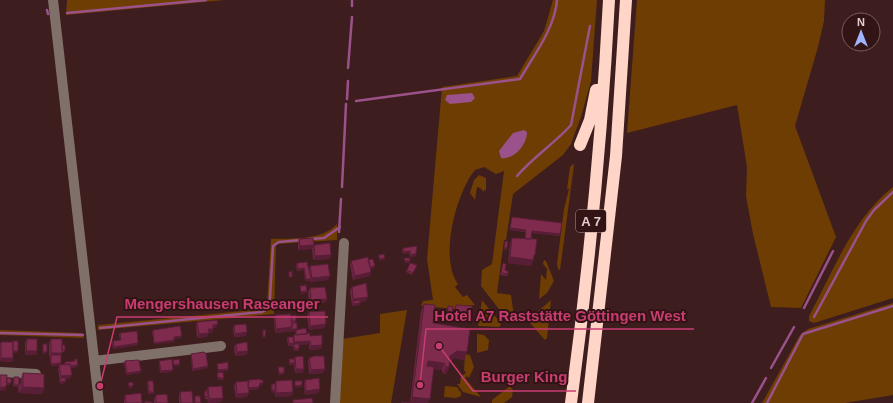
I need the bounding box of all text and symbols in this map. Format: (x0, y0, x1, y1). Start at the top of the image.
north arrow (841, 12, 881, 52)
text: N (857, 16, 865, 28)
road number: A 7 (576, 210, 606, 232)
callout: Mengershausen Raseanger (117, 290, 328, 317)
text: Mengershausen Raseanger (124, 295, 320, 312)
callout: Hotel A7 Raststätte Göttingen West (426, 302, 694, 329)
text: Hotel A7 Raststätte Göttingen West (434, 307, 686, 324)
callout: Burger King (473, 364, 576, 391)
text: Burger King (481, 368, 567, 385)

